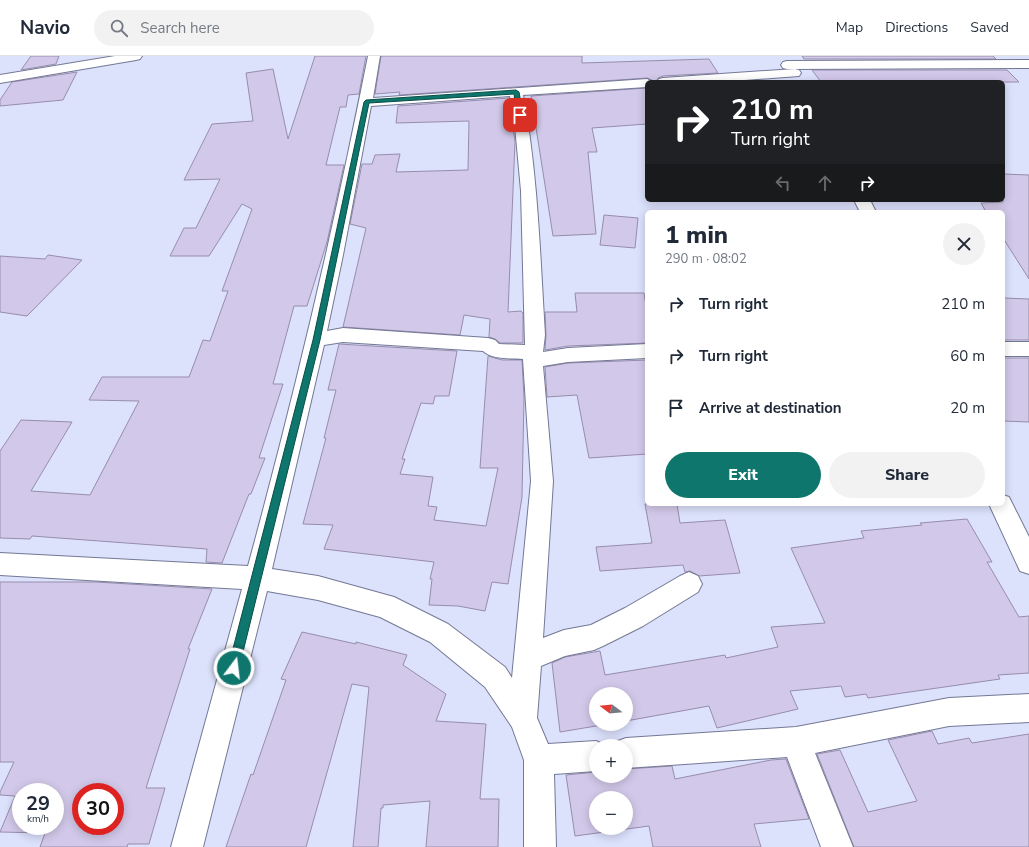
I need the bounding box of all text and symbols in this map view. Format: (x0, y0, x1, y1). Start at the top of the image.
search box (94, 10, 374, 46)
text: Navio (20, 15, 70, 41)
icon: search (108, 17, 130, 39)
text: Search here (140, 18, 220, 38)
text: Map (836, 18, 863, 37)
text: Directions (885, 18, 948, 37)
text: Saved (970, 18, 1009, 37)
text: 210 m (731, 91, 814, 129)
icon: right (665, 96, 717, 148)
pin (503, 98, 537, 132)
icon: arrive (509, 104, 531, 126)
text: Turn right (731, 127, 810, 151)
icon: left (772, 172, 794, 194)
icon: ahead (814, 172, 836, 194)
icon: right (856, 172, 878, 194)
text: 1 min (665, 219, 728, 251)
button: close (943, 223, 985, 265)
text: 290 m · 08:02 (665, 250, 747, 268)
icon: right (665, 293, 687, 315)
text: Turn right (699, 294, 768, 314)
text: 210 m (941, 294, 985, 314)
icon: right (665, 345, 687, 367)
text: Turn right (699, 346, 768, 366)
text: 60 m (950, 346, 985, 366)
icon: arrive (665, 397, 687, 419)
text: Arrive at destination (699, 398, 842, 418)
text: 20 m (950, 398, 985, 418)
button: Exit (665, 452, 821, 498)
button: Share (829, 452, 985, 498)
position arrow (213, 647, 255, 689)
north arrow (589, 687, 633, 731)
map controls (589, 687, 633, 835)
button: + (589, 739, 633, 783)
speed limit sign: 30 (72, 783, 124, 835)
text: 29 (26, 790, 50, 817)
button: − (589, 791, 633, 835)
text: km/h (27, 812, 49, 826)

